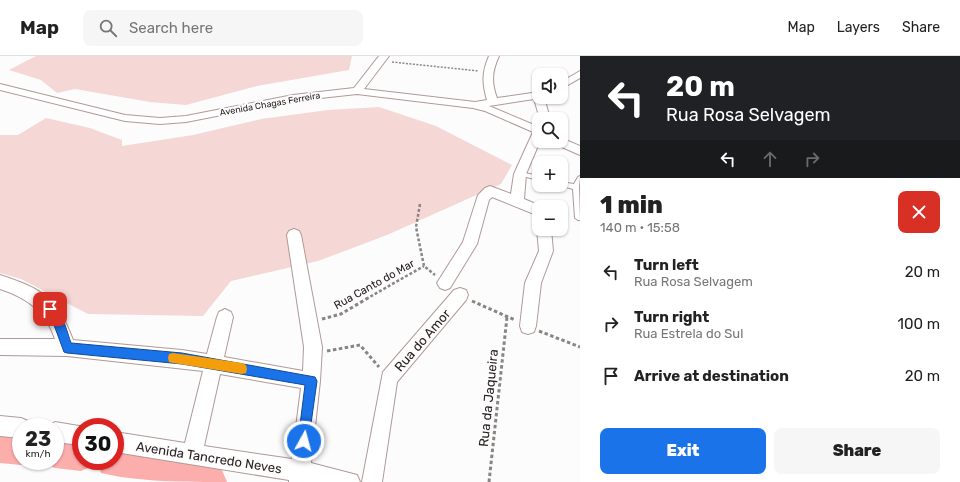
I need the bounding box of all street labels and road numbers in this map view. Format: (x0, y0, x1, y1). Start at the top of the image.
street label: Avenida Chagas Ferreira (219, 90, 321, 118)
street label: Rua Canto do Mar (332, 256, 418, 312)
street label: Rua do Amor (391, 306, 453, 374)
street label: Rua da Jaqueira (476, 348, 501, 448)
street label: Avenida Tancredo Neves (135, 439, 283, 476)

